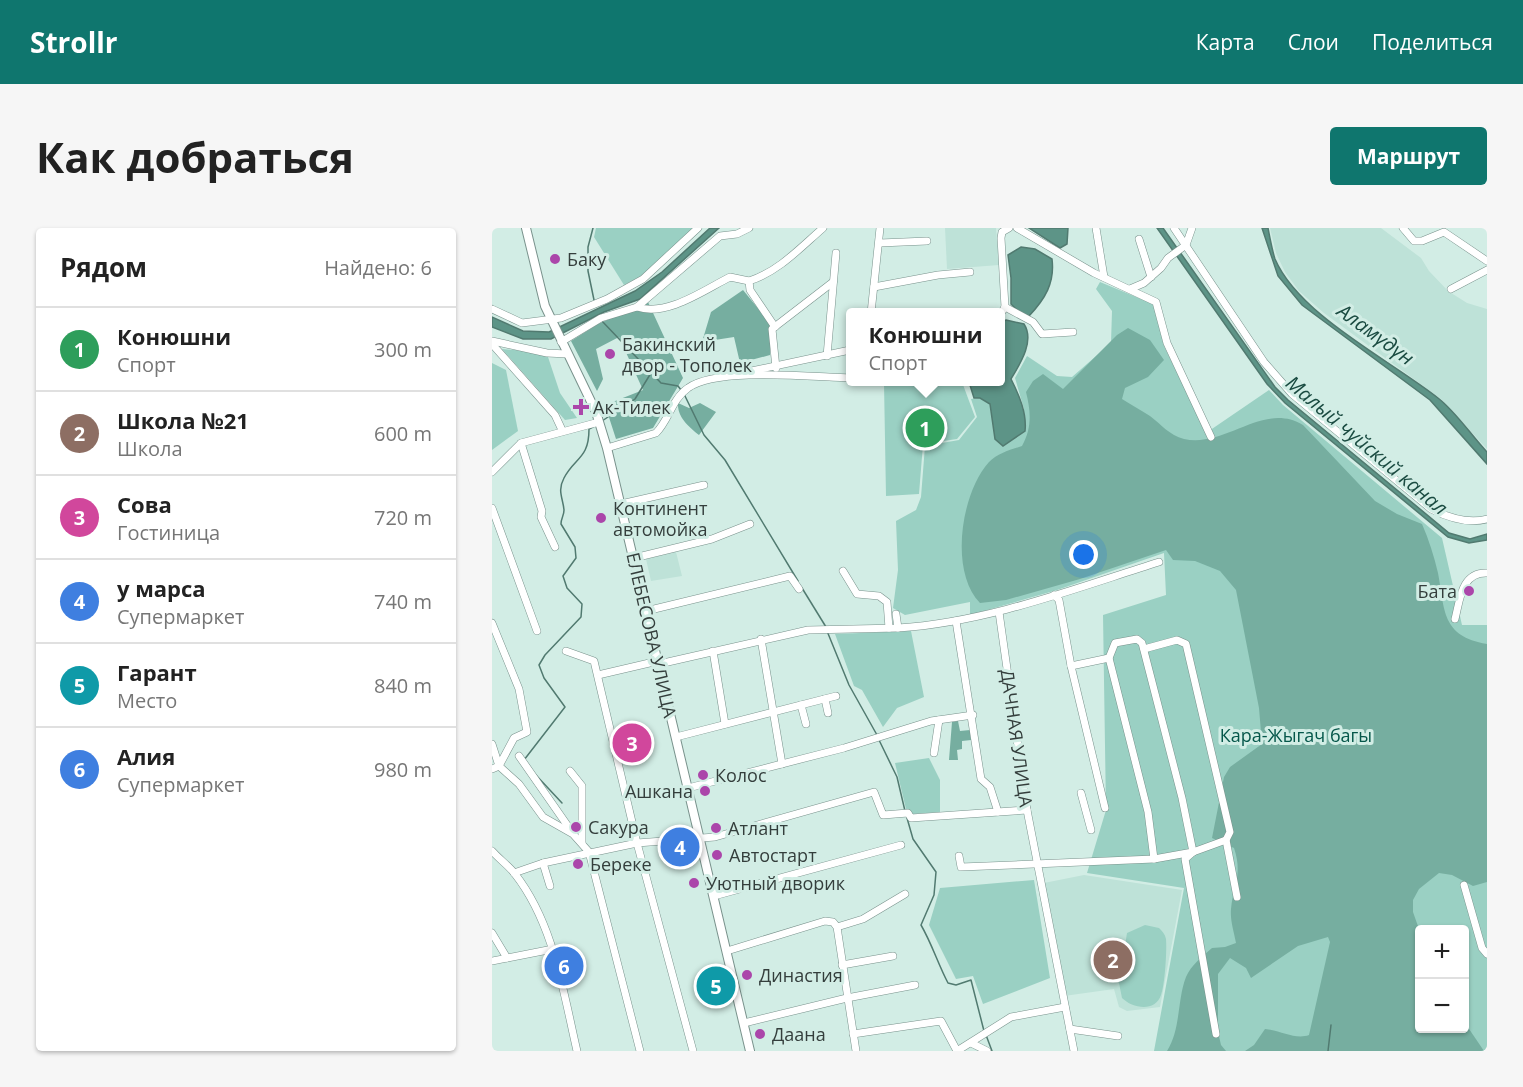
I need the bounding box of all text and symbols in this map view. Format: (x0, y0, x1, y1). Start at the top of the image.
text: Strollr (30, 23, 117, 61)
text: Карта (1196, 28, 1255, 56)
text: Слои (1288, 28, 1339, 56)
text: Поделиться (1372, 28, 1493, 56)
button: Маршрут (1330, 127, 1487, 185)
text: Как добраться (36, 128, 354, 185)
place label: Баку (567, 247, 607, 271)
text: Рядом (60, 249, 147, 285)
marker: Баку (548, 252, 562, 266)
text: Найдено: 6 (324, 254, 432, 281)
water label: Аламүдүн (1331, 296, 1420, 371)
popup (846, 308, 1005, 386)
text: Конюшни (869, 319, 983, 349)
text: Конюшни (117, 321, 231, 351)
place label: Бакинский двор - Тополек (622, 332, 753, 377)
text: 1 (74, 336, 85, 363)
text: 300 m (374, 336, 432, 363)
marker: Бакинский двор - Тополек (603, 347, 617, 361)
text: Спорт (869, 349, 927, 376)
text: Спорт (117, 351, 176, 378)
water label: Малый чуйский канал (1280, 369, 1454, 521)
place label: Ак-Тилек (593, 395, 671, 419)
marker: Ак-Тилек (574, 400, 588, 414)
text: Школа №21 (117, 405, 249, 435)
pin: 1 (906, 406, 944, 450)
text: 2 (74, 420, 85, 447)
text: 600 m (374, 420, 432, 447)
text: Школа (117, 435, 183, 462)
text: Сова (117, 489, 172, 519)
place label: Континент автомойка (613, 496, 708, 541)
text: 3 (74, 504, 85, 531)
text: 720 m (374, 504, 432, 531)
marker: Континент автомойка (594, 511, 608, 525)
text: Гостиница (117, 519, 220, 546)
your location (1069, 540, 1098, 569)
street label: ЕЛЕБЕСОВА УЛИЦА (621, 550, 683, 721)
text: у марса (117, 573, 206, 603)
place label: Бата (1418, 579, 1457, 603)
marker: Бата (1462, 584, 1476, 598)
text: 4 (74, 588, 85, 615)
text: 740 m (374, 588, 432, 615)
text: Супермаркет (117, 603, 244, 630)
text: Гарант (117, 657, 197, 687)
street label: ДАЧНАЯ УЛИЦА (995, 668, 1039, 809)
text: 5 (74, 672, 85, 699)
text: 840 m (374, 672, 432, 699)
text: Место (117, 687, 177, 714)
pin: 3 (612, 720, 652, 766)
park label: Кара-Жыгач багы (1220, 723, 1372, 747)
text: Алия (117, 741, 175, 771)
text: 6 (74, 756, 85, 783)
text: 980 m (374, 756, 432, 783)
place label: Колос (715, 763, 767, 787)
marker: Колос (696, 768, 710, 782)
text: Супермаркет (117, 771, 244, 798)
place label: Ашкана (625, 779, 693, 803)
marker: Ашкана (698, 784, 712, 798)
place label: Сакура (588, 815, 649, 839)
place label: Атлант (728, 816, 789, 840)
marker: Сакура (569, 820, 583, 834)
marker: Атлант (709, 821, 723, 835)
pin: 4 (660, 824, 699, 870)
place label: Автостарт (729, 843, 817, 867)
marker: Автостарт (710, 848, 724, 862)
place label: Береке (590, 852, 652, 876)
marker: Береке (571, 857, 585, 871)
place label: Уютный дворик (706, 871, 846, 895)
marker: Уютный дворик (687, 876, 701, 890)
map controls (1415, 925, 1469, 1033)
button: + (1415, 925, 1469, 979)
pin: 2 (1094, 938, 1132, 982)
pin: 6 (544, 944, 584, 988)
place label: Династия (759, 963, 843, 987)
pin: 5 (696, 964, 736, 1008)
marker: Династия (740, 968, 754, 982)
button: − (1415, 979, 1469, 1033)
place label: Даана (772, 1022, 826, 1046)
marker: Даана (753, 1027, 767, 1041)

